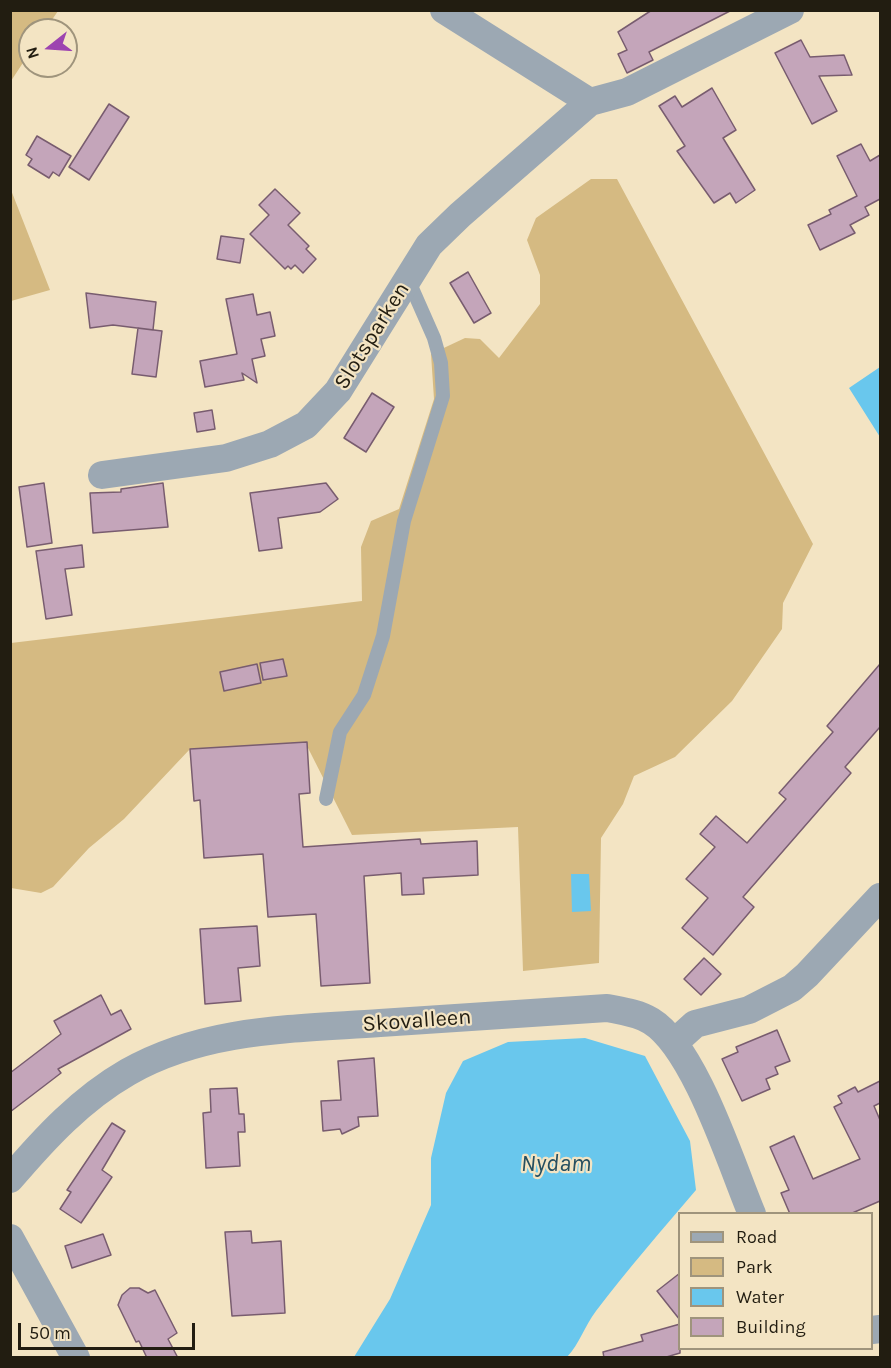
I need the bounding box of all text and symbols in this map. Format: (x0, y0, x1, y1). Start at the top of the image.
north arrow (18, 18, 78, 78)
text: N (21, 45, 43, 61)
street label: Slotsparken (329, 278, 415, 394)
street label: Skovalleen (362, 1004, 472, 1038)
water label: Nydam (521, 1150, 591, 1178)
legend (678, 1212, 873, 1350)
text: Road (736, 1226, 777, 1248)
text: Park (736, 1256, 773, 1278)
text: Water (736, 1286, 784, 1308)
scale bar (21, 1311, 198, 1349)
text: Building (736, 1316, 806, 1338)
text: 50 m (29, 1322, 71, 1344)

